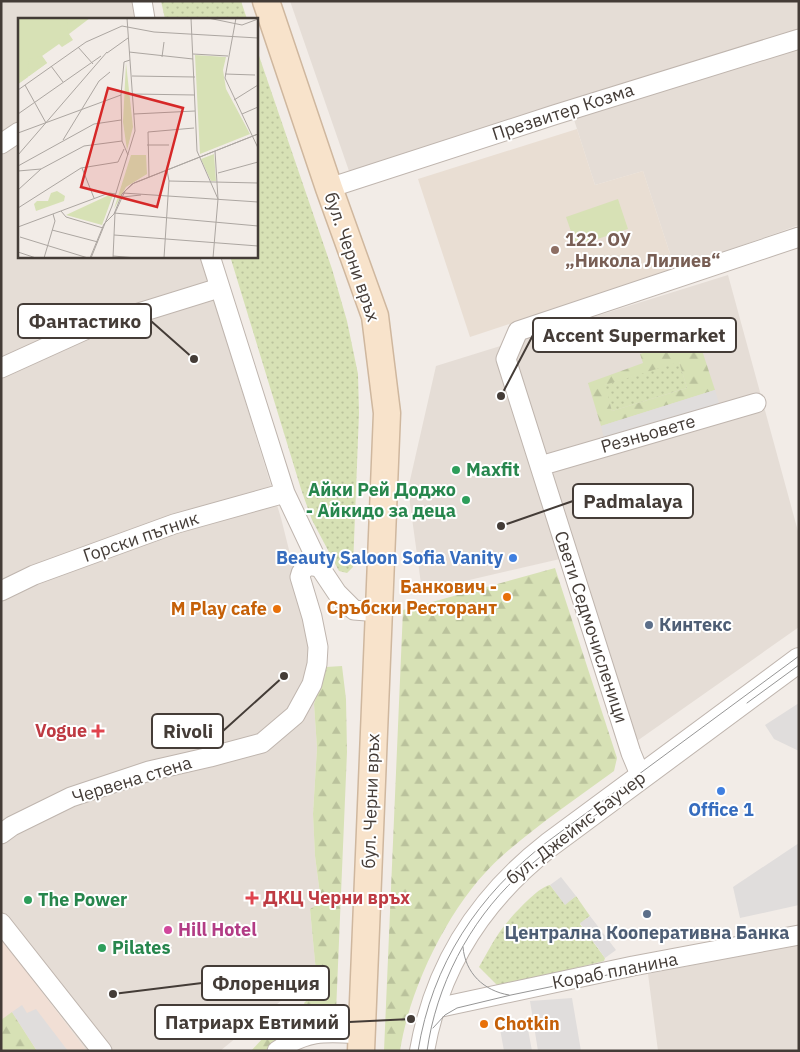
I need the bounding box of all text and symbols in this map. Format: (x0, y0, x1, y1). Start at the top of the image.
inset map (18, 18, 258, 258)
street label: Презвитер Козма (489, 78, 637, 145)
street label: бул. Черни връх (320, 189, 385, 324)
place label: 122. ОУ „Никола Лилиев“ (565, 228, 721, 272)
marker: 122. ОУ „Никола Лилиев“ (549, 244, 561, 256)
callout: Фантастико (18, 304, 151, 338)
text: Фантастико (29, 309, 141, 333)
callout: Accent Supermarket (533, 318, 736, 352)
text: Accent Supermarket (542, 323, 726, 347)
street label: Резньовете (598, 409, 698, 458)
place label: Maxfit (466, 458, 520, 481)
marker: Maxfit (450, 464, 462, 476)
place label: Айки Рей Доджо - Айкидо за деца (306, 478, 456, 522)
callout: Padmalaya (573, 484, 693, 518)
text: Padmalaya (583, 489, 683, 513)
marker: Айки Рей Доджо - Айкидо за деца (460, 494, 472, 506)
street label: Горски пътник (80, 506, 202, 567)
street label: Свети Седмочисленици (550, 528, 633, 726)
place label: Beauty Saloon Sofia Vanity (276, 546, 503, 569)
marker: Beauty Saloon Sofia Vanity (507, 552, 519, 564)
place label: Банкович - Сръбски Ресторант (327, 575, 497, 619)
marker: Банкович - Сръбски Ресторант (501, 591, 513, 603)
place label: M Play cafe (171, 597, 267, 620)
marker: M Play cafe (271, 603, 283, 615)
place label: Кинтекс (659, 613, 732, 636)
marker: Кинтекс (643, 619, 655, 631)
callout: Rivoli (152, 714, 223, 748)
place label: Vogue (35, 719, 87, 742)
text: Rivoli (163, 719, 213, 743)
marker: Vogue (91, 724, 105, 738)
street label: бул. Черни връх (357, 733, 384, 869)
street label: Червена стена (69, 750, 195, 809)
street label: бул. Джеймс Баучер (501, 766, 650, 889)
marker: Office 1 (715, 785, 727, 797)
place label: Office 1 (688, 798, 754, 821)
place label: ДКЦ Черни връх (263, 886, 410, 909)
place label: The Power (38, 888, 127, 911)
marker: ДКЦ Черни връх (245, 891, 259, 905)
marker: The Power (22, 894, 34, 906)
marker: Централна Кооперативна Банка (641, 908, 653, 920)
place label: Hill Hotel (178, 918, 257, 941)
place label: Централна Кооперативна Банка (505, 921, 789, 944)
marker: Hill Hotel (162, 924, 174, 936)
place label: Pilates (112, 936, 171, 959)
marker: Pilates (96, 942, 108, 954)
street label: Кораб планина (550, 947, 680, 994)
callout: Флоренция (202, 966, 329, 1000)
text: Флоренция (212, 971, 320, 995)
callout: Патриарх Евтимий (155, 1005, 349, 1039)
text: Патриарх Евтимий (165, 1010, 339, 1034)
place label: Chotkin (494, 1012, 560, 1035)
marker: Chotkin (478, 1018, 490, 1030)

